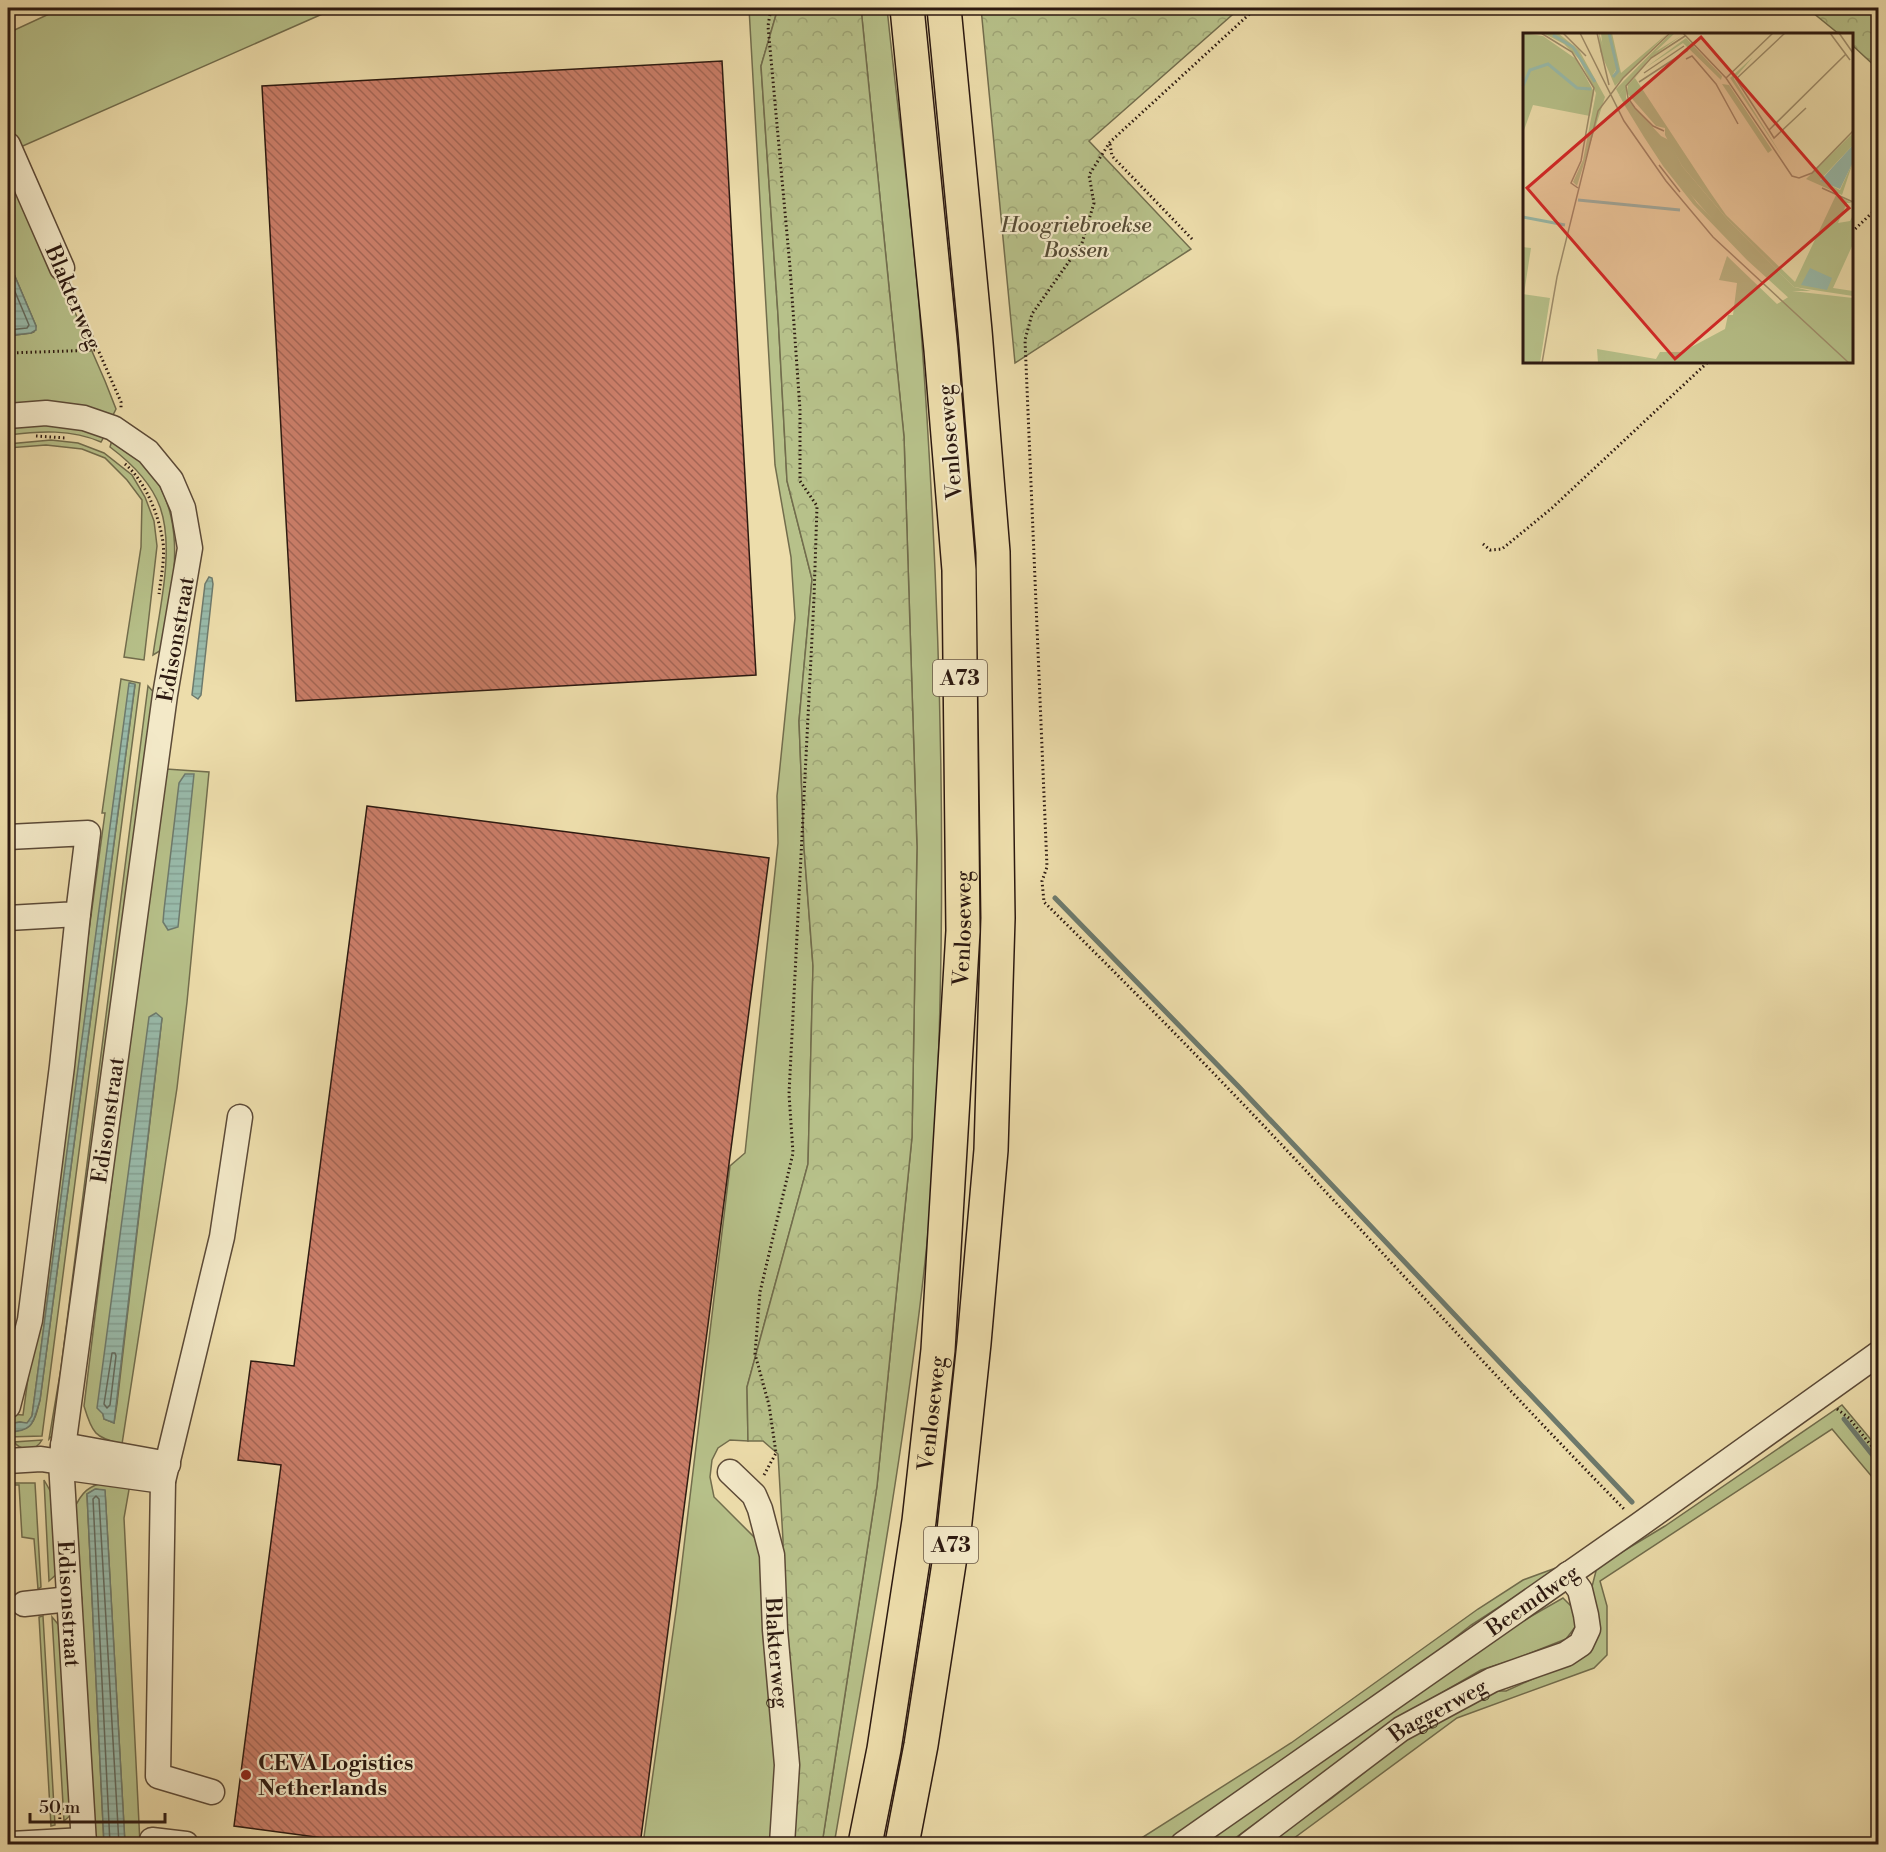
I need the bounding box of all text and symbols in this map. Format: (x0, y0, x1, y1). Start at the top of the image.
inset map (1523, 33, 1853, 363)
park label: Hoogriebroekse Bossen (1000, 212, 1151, 264)
street label: Blakterweg (38, 240, 107, 355)
street label: Venloseweg (932, 383, 969, 501)
street label: Edisonstraat (152, 574, 201, 704)
road number: A73 (933, 660, 987, 696)
street label: Venloseweg (948, 870, 978, 988)
street label: Edisonstraat (86, 1055, 131, 1185)
street label: Venloseweg (913, 1354, 952, 1473)
road number: A73 (924, 1527, 978, 1563)
street label: Edisonstraat (51, 1540, 85, 1668)
street label: Beemdweg (1480, 1559, 1585, 1643)
street label: Blakterweg (759, 1596, 794, 1710)
street label: Baggerweg (1383, 1673, 1493, 1749)
place label: CEVA Logistics Netherlands (258, 1750, 413, 1802)
marker: CEVA Logistics Netherlands (239, 1768, 253, 1782)
scale bar (30, 1786, 165, 1824)
text: 50 m (39, 1796, 81, 1819)

